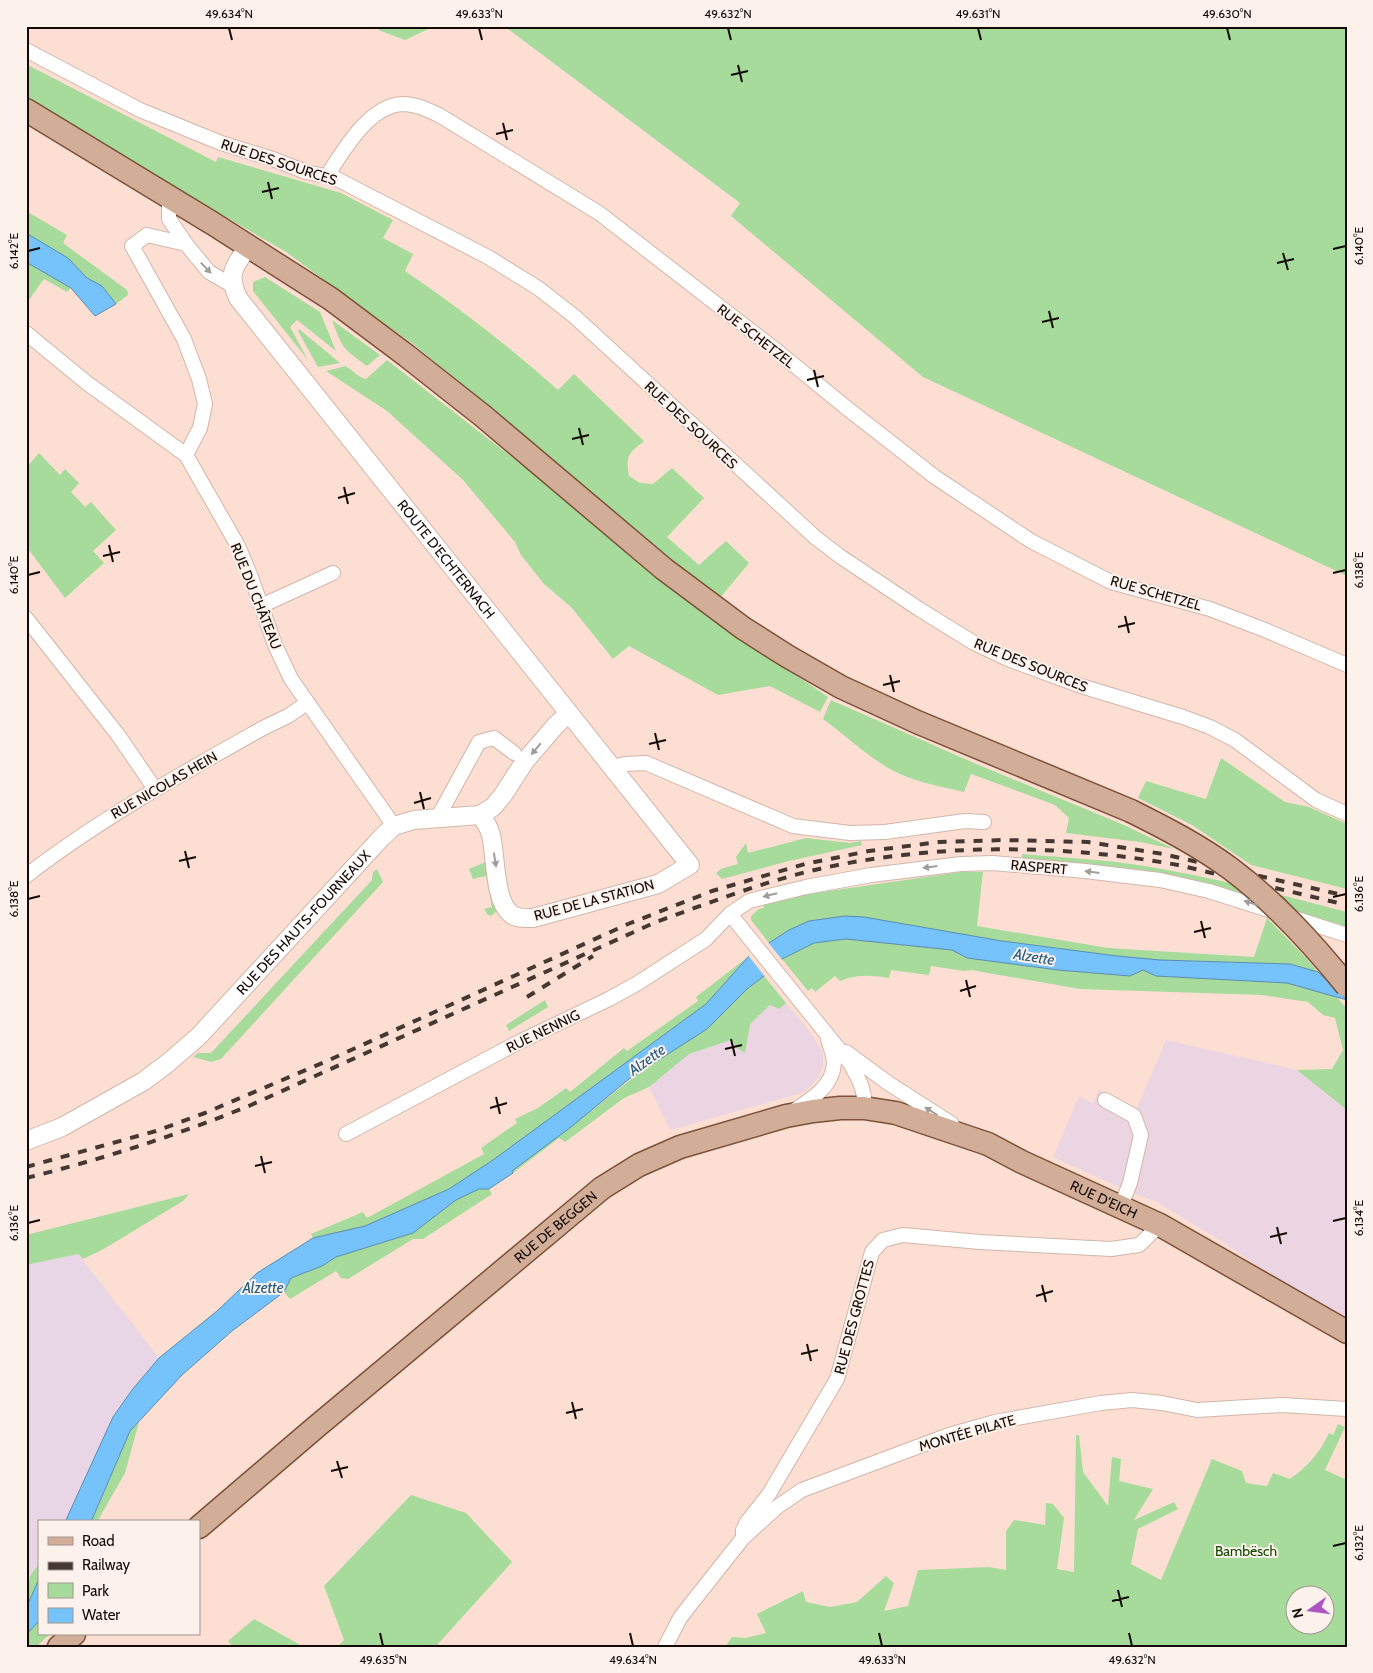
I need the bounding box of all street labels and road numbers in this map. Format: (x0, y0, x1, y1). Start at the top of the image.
street label: RUE DES SOURCES (219, 135, 339, 189)
street label: RUE SCHETZEL (713, 300, 799, 372)
street label: RUE DES SOURCES (641, 377, 741, 473)
street label: ROUTE D'ECHTERNACH (393, 496, 499, 622)
street label: RUE DU CHÂTEAU (226, 540, 286, 652)
street label: RUE SCHETZEL (1108, 571, 1204, 615)
street label: RUE DES SOURCES (972, 634, 1090, 696)
street label: RUE NICOLAS HEIN (107, 747, 221, 823)
street label: RUE DES HAUTS-FOURNEAUX (233, 846, 375, 998)
street label: RASPERT (1010, 856, 1069, 878)
street label: RUE DE LA STATION (532, 875, 656, 925)
street label: RUE NENNIG (503, 1005, 583, 1057)
street label: RUE D'EICH (1067, 1176, 1140, 1223)
street label: RUE DE BEGGEN (510, 1187, 601, 1267)
street label: RUE DES GROTTES (830, 1258, 878, 1376)
street label: MONTÉE PILATE (917, 1411, 1018, 1455)

